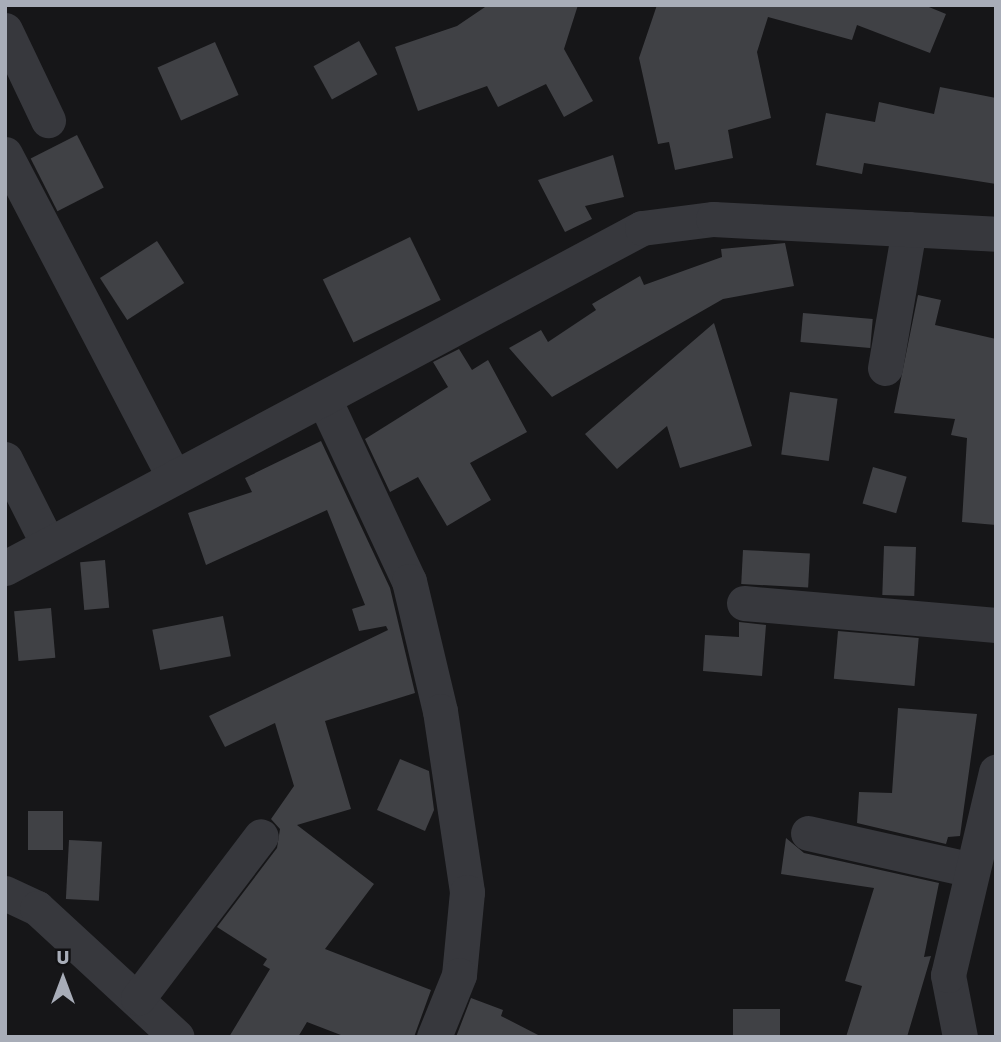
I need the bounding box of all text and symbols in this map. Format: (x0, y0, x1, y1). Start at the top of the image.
north arrow (28, 944, 98, 1014)
text: U (56, 944, 70, 971)

